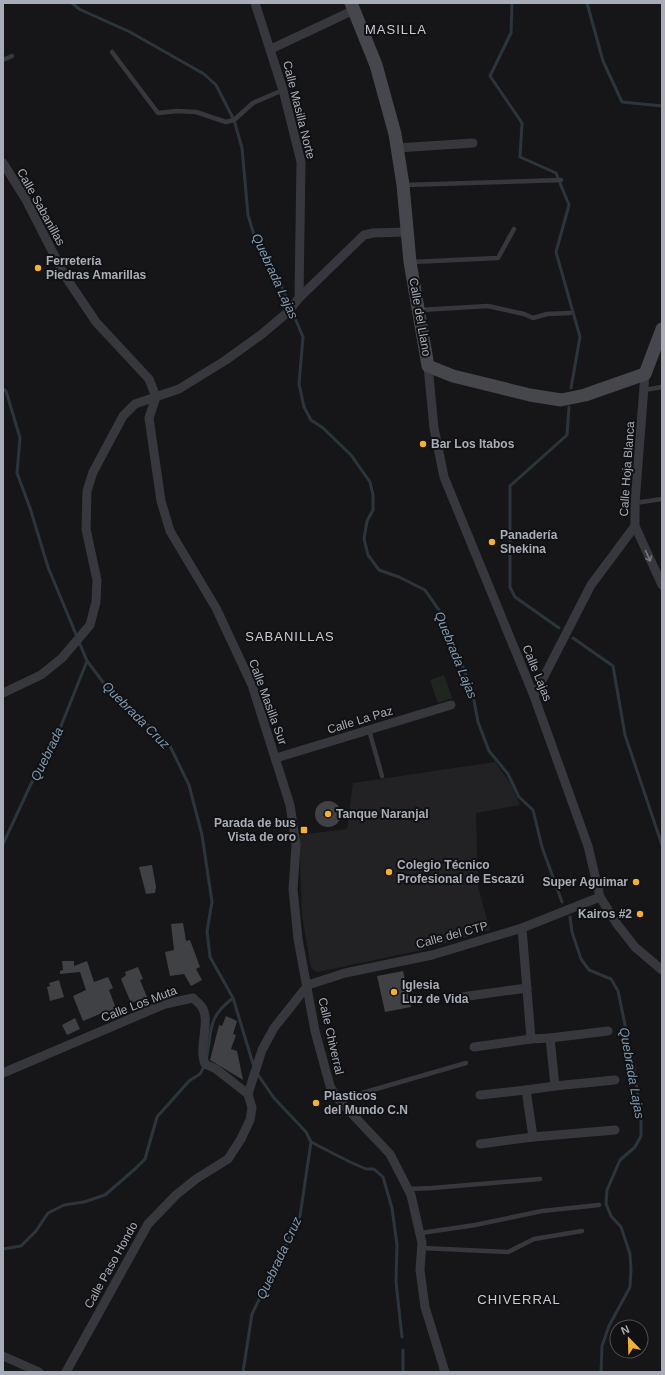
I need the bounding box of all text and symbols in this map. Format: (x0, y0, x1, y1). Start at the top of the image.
district label: MASILLA (365, 22, 427, 37)
street label: Calle Masilla Norte (280, 59, 318, 161)
street label: Calle Sabanillas (14, 166, 68, 248)
water label: Quebrada Lajas (249, 231, 302, 322)
place label: Ferretería Piedras Amarillas (46, 254, 147, 282)
marker: Ferretería Piedras Amarillas (33, 263, 43, 273)
street label: Calle del Llano (406, 277, 434, 358)
street label: Calle Hoja Blanca (617, 421, 637, 517)
place label: Bar Los Itabos (431, 437, 515, 451)
marker: Bar Los Itabos (418, 439, 428, 449)
place label: Panadería Shekina (500, 528, 558, 556)
marker: Panadería Shekina (487, 537, 497, 547)
one-way arrow (645, 549, 652, 561)
water label: Quebrada Lajas (432, 609, 480, 701)
district label: SABANILLAS (245, 629, 335, 644)
street label: Calle Lajas (519, 643, 555, 703)
street label: Calle Masilla Sur (246, 657, 290, 747)
water label: Quebrada Cruz (99, 678, 173, 752)
street label: Calle La Paz (325, 703, 395, 737)
water label: Quebrada (28, 725, 66, 783)
place label: Tanque Naranjal (336, 807, 428, 821)
marker: Tanque Naranjal (323, 809, 333, 819)
place label: Parada de bus Vista de oro (214, 816, 296, 844)
marker: Parada de bus Vista de oro (299, 825, 309, 835)
place label: Colegio Técnico Profesional de Escazú (397, 858, 524, 886)
marker: Colegio Técnico Profesional de Escazú (384, 867, 394, 877)
place label: Super Aguimar (542, 875, 628, 889)
marker: Super Aguimar (631, 877, 641, 887)
place label: Kairos #2 (578, 907, 632, 921)
marker: Kairos #2 (635, 909, 645, 919)
street label: Calle del CTP (414, 919, 490, 951)
place label: Iglesia Luz de Vida (402, 978, 469, 1006)
street label: Calle Los Muta (99, 983, 179, 1025)
marker: Iglesia Luz de Vida (389, 987, 399, 997)
street label: Calle Chiverral (315, 996, 347, 1076)
water label: Quebrada Lajas (617, 1026, 648, 1120)
place label: Plasticos del Mundo C.N (324, 1089, 408, 1117)
marker: Plasticos del Mundo C.N (311, 1098, 321, 1108)
water label: Quebrada Cruz (253, 1214, 305, 1301)
street label: Calle Paso Hondo (81, 1219, 141, 1311)
district label: CHIVERRAL (477, 1292, 561, 1307)
north arrow (609, 1319, 649, 1359)
text: N (619, 1323, 631, 1337)

